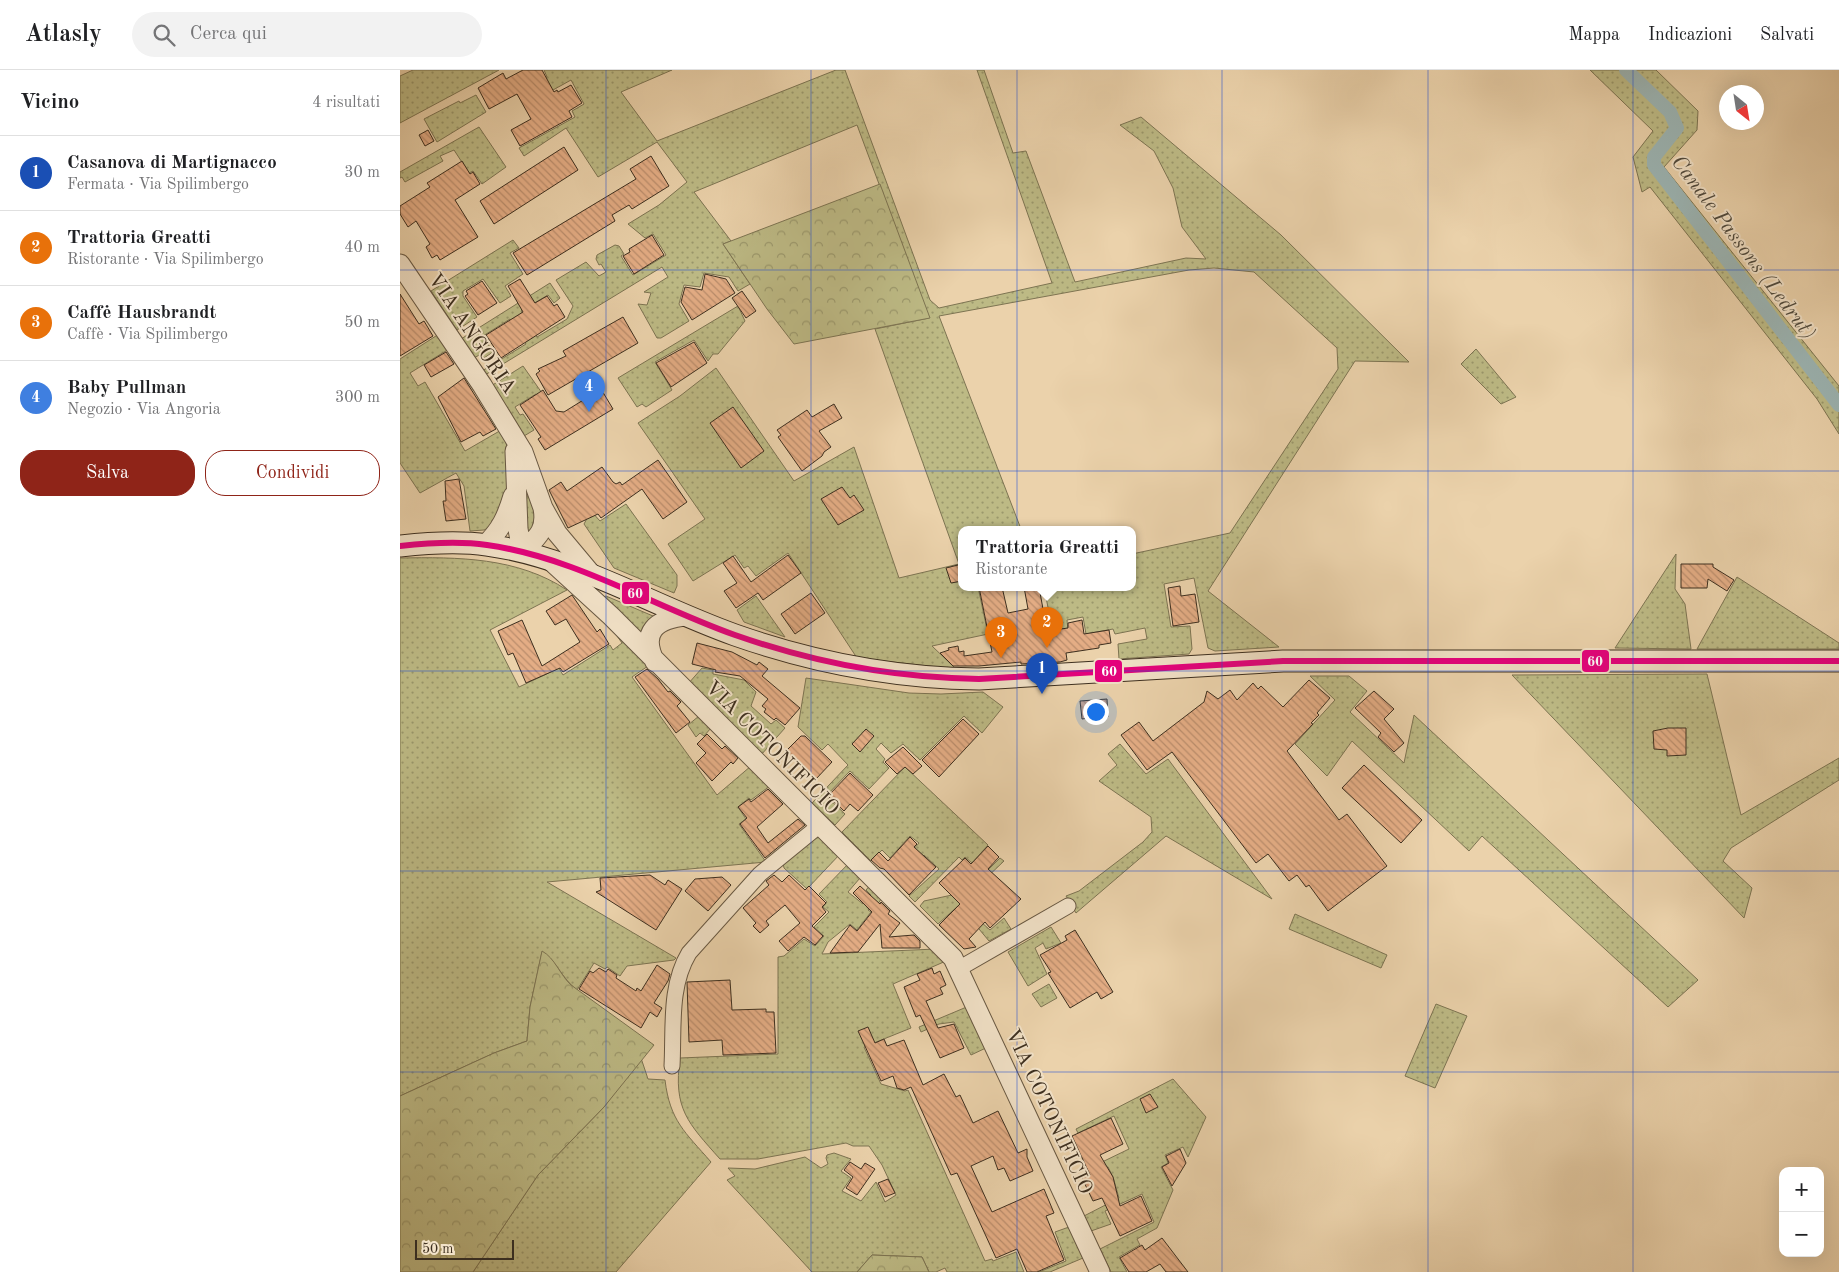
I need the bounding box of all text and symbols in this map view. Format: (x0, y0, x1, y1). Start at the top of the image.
search box (132, 12, 482, 57)
icon: search (150, 21, 178, 49)
text: Atlasly (25, 23, 102, 47)
text: Cerca qui (190, 25, 267, 44)
text: Mappa (1568, 26, 1620, 44)
text: Indicazioni (1648, 26, 1732, 44)
text: Salvati (1760, 26, 1814, 44)
north arrow (1719, 85, 1764, 130)
text: Vicino (20, 92, 79, 113)
text: 4 risultati (312, 95, 380, 111)
water label: Canale Passons (Ledrut) (1667, 152, 1819, 344)
text: Casanova di Martignacco (67, 154, 277, 173)
text: 1 (31, 165, 41, 181)
text: 30 m (344, 165, 380, 181)
text: Fermata · Via Spilimbergo (67, 177, 249, 193)
text: Trattoria Greatti (67, 229, 211, 248)
text: 2 (31, 240, 41, 256)
text: 40 m (344, 240, 380, 256)
text: Ristorante · Via Spilimbergo (67, 252, 264, 268)
street label: VIA ANGORIA (424, 270, 519, 398)
text: Caffė Hausbrandt (67, 304, 216, 323)
text: 3 (31, 315, 41, 331)
text: 50 m (344, 315, 380, 331)
text: Caffè · Via Spilimbergo (67, 327, 228, 343)
pin: 4 (573, 371, 605, 412)
text: Baby Pullman (67, 379, 186, 398)
text: 4 (31, 390, 41, 406)
text: 300 m (335, 390, 380, 406)
text: Negozio · Via Angoria (67, 402, 221, 418)
button: Salva (20, 450, 195, 496)
button: Condividi (205, 450, 380, 496)
popup (958, 526, 1136, 591)
text: Trattoria Greatti (975, 539, 1119, 558)
text: Ristorante (975, 562, 1047, 578)
line badge: 60 (621, 581, 650, 605)
text: 60 (627, 587, 643, 601)
pin: 2 (1031, 607, 1063, 648)
pin: 3 (985, 617, 1017, 658)
line badge: 60 (1581, 649, 1610, 673)
pin: 1 (1026, 653, 1058, 694)
text: 60 (1587, 655, 1603, 669)
line badge: 60 (1094, 659, 1123, 683)
text: 60 (1101, 665, 1117, 679)
street label: VIA COTONIFICIO (701, 678, 842, 819)
your location (1083, 699, 1109, 725)
street label: VIA COTONIFICIO (1001, 1026, 1095, 1198)
map controls (1779, 1167, 1824, 1257)
button: + (1779, 1167, 1824, 1212)
button: − (1779, 1212, 1824, 1257)
scale bar (415, 1237, 514, 1260)
text: 50 m (422, 1242, 453, 1256)

